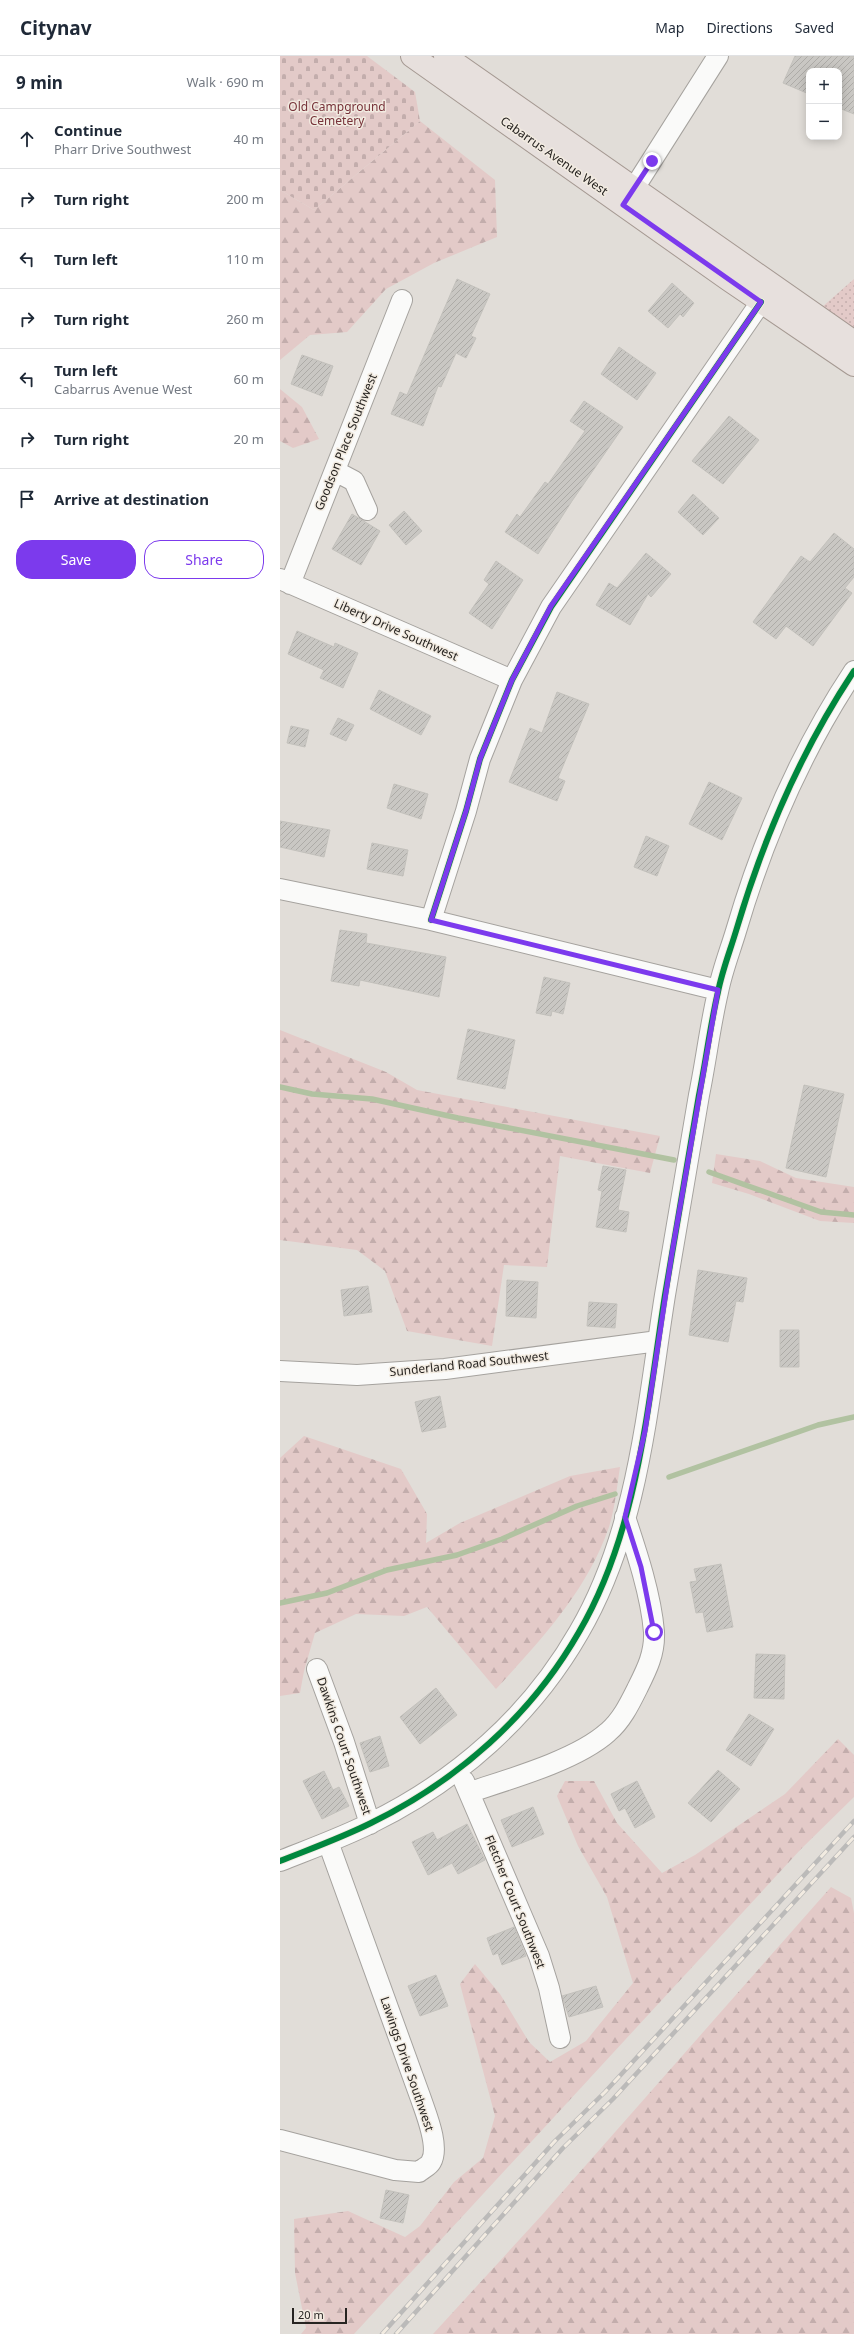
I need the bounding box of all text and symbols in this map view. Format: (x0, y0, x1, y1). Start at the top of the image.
text: Citynav (20, 15, 92, 41)
text: Map (655, 18, 684, 37)
text: Directions (706, 18, 773, 37)
text: Saved (795, 18, 834, 37)
map controls (806, 68, 842, 140)
button: + (806, 68, 842, 104)
text: 9 min (16, 71, 63, 94)
text: Walk · 690 m (186, 73, 264, 91)
park label: Old Campground Cemetery (288, 98, 386, 129)
button: − (806, 104, 842, 140)
street label: Cabarrus Avenue West (497, 112, 612, 200)
text: Continue (54, 120, 122, 140)
icon: ahead (16, 128, 38, 150)
text: 40 m (234, 130, 264, 148)
text: Pharr Drive Southwest (54, 140, 191, 158)
route end (643, 152, 661, 170)
icon: right (16, 188, 38, 210)
text: Turn right (54, 189, 129, 209)
text: 200 m (226, 190, 264, 208)
icon: left (16, 248, 38, 270)
text: Turn left (54, 249, 118, 269)
text: 110 m (226, 250, 264, 268)
icon: right (16, 308, 38, 330)
text: Turn right (54, 309, 129, 329)
text: 260 m (226, 310, 264, 328)
text: Turn left (54, 360, 118, 380)
icon: left (16, 368, 38, 390)
text: 60 m (234, 370, 264, 388)
street label: Goodson Place Southwest (310, 370, 381, 513)
text: Cabarrus Avenue West (54, 380, 192, 398)
icon: right (16, 428, 38, 450)
text: Turn right (54, 429, 129, 449)
text: 20 m (234, 430, 264, 448)
icon: arrive (16, 488, 38, 510)
text: Arrive at destination (54, 489, 209, 509)
button: Save (16, 540, 136, 579)
button: Share (144, 540, 264, 579)
street label: Liberty Drive Southwest (331, 594, 462, 665)
street label: Sunderland Road Southwest (389, 1347, 550, 1380)
route start (645, 1623, 663, 1641)
street label: Dawkins Court Southwest (313, 1675, 376, 1818)
street label: Fletcher Court Southwest (481, 1833, 550, 1972)
street label: Lawings Drive Southwest (376, 1994, 439, 2134)
scale bar (292, 2306, 347, 2325)
text: 20 m (298, 2307, 324, 2322)

